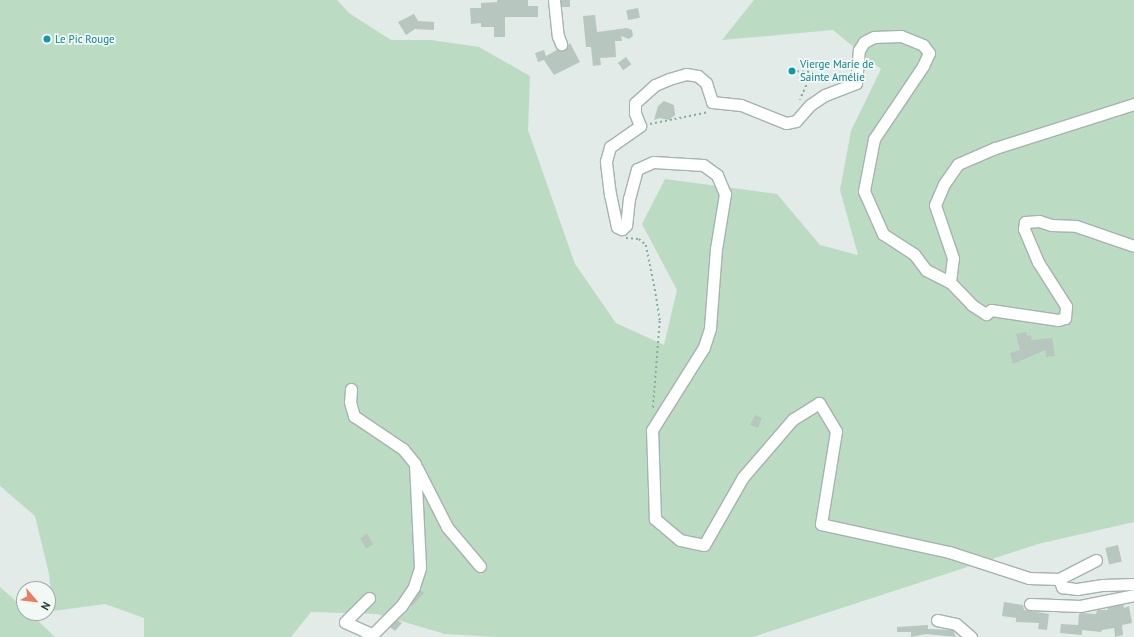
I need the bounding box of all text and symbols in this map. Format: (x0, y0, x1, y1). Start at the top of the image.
place label: Le Pic Rouge (55, 32, 115, 46)
marker: Le Pic Rouge (42, 34, 52, 44)
place label: Vierge Marie de Sainte Amélie (800, 58, 874, 84)
marker: Vierge Marie de Sainte Amélie (787, 66, 797, 76)
north arrow (16, 581, 56, 621)
text: N (38, 600, 54, 613)

